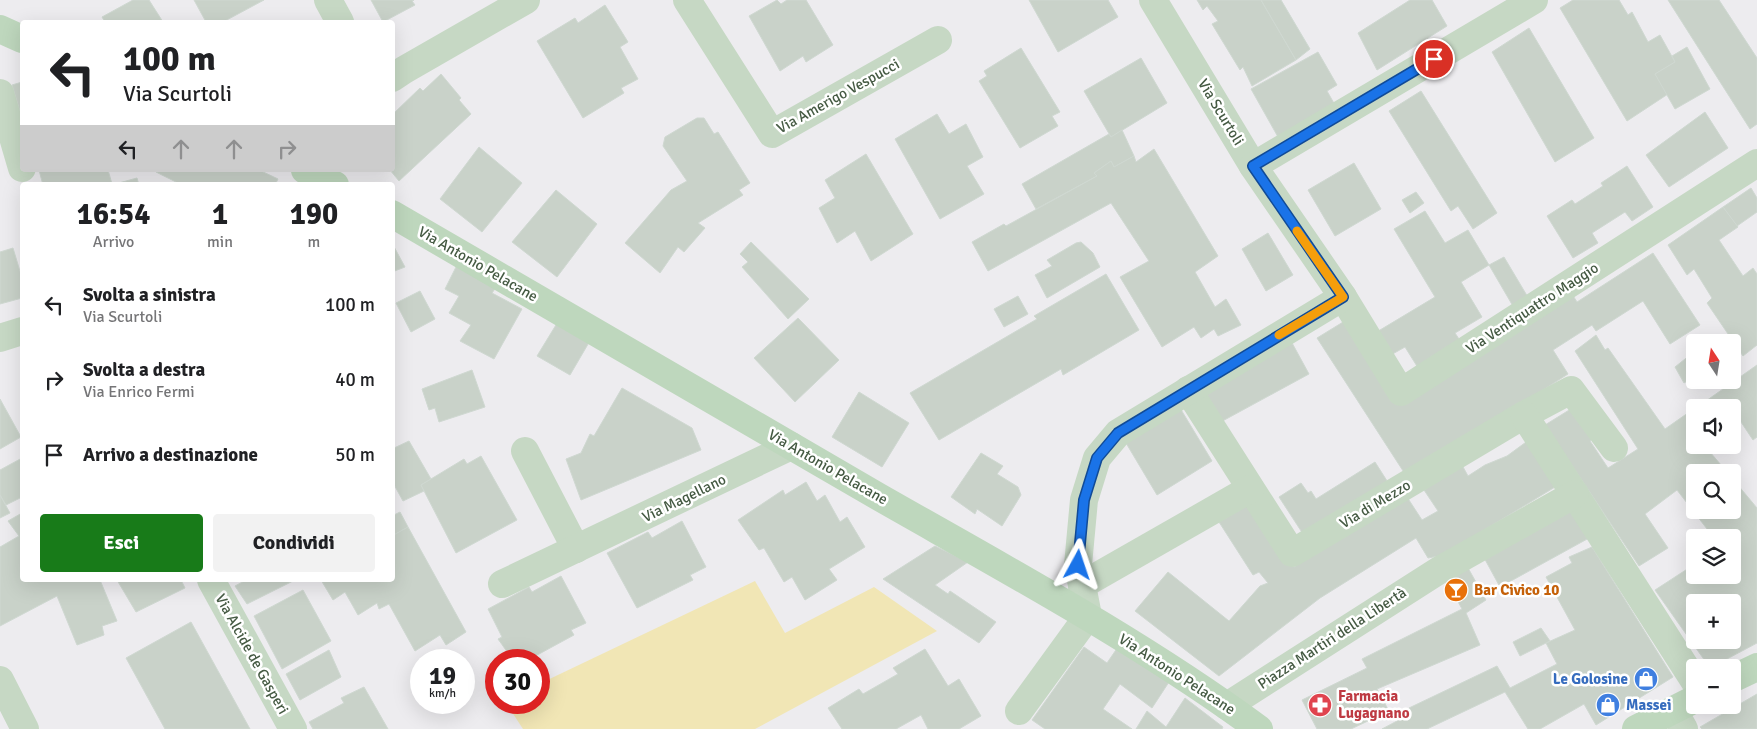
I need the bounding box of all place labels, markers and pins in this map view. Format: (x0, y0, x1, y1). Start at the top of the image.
pin (1413, 38, 1455, 80)
bar icon: Bar Civico 10 (1443, 577, 1469, 603)
place label: Bar Civico 10 (1474, 581, 1559, 599)
shop icon: Le Golosine (1633, 666, 1659, 692)
place label: Le Golosine (1553, 670, 1628, 688)
place label: Farmacia Lugagnano (1338, 687, 1410, 722)
pharmacy icon: Farmacia Lugagnano (1307, 692, 1333, 718)
shop icon: Massei (1595, 692, 1621, 718)
place label: Massei (1626, 696, 1671, 714)

